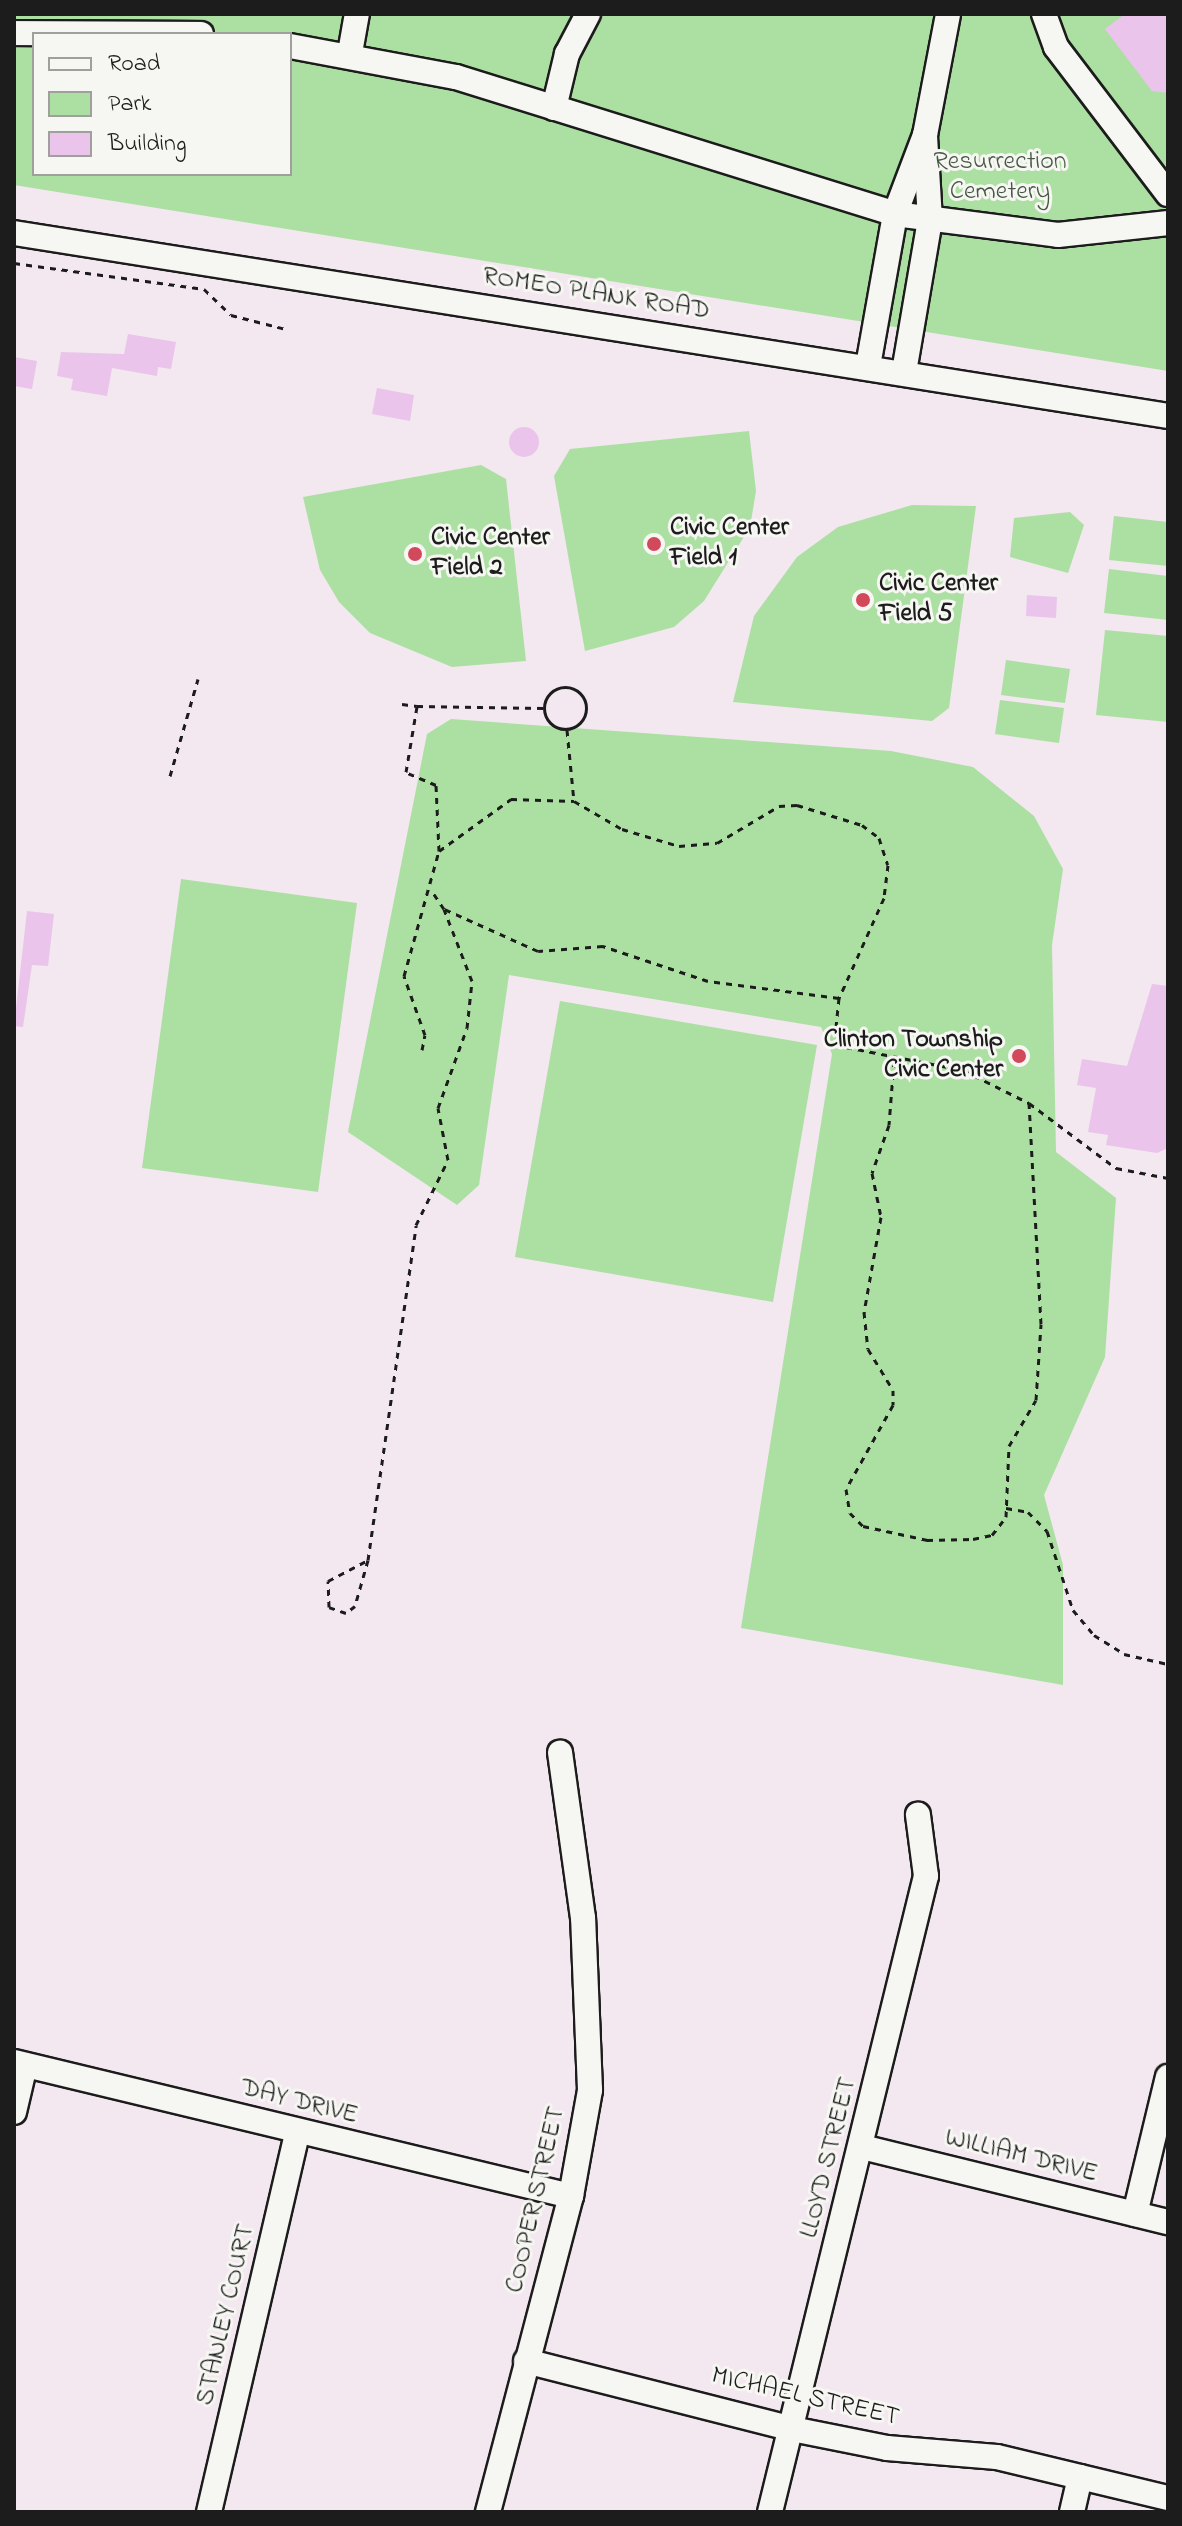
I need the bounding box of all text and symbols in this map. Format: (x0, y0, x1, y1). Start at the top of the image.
legend (32, 32, 292, 176)
text: Road (108, 47, 160, 82)
text: Park (108, 87, 151, 122)
text: Building (108, 127, 187, 162)
park label: Resurrection Cemetery (933, 147, 1067, 208)
street label: ROMEO PLANK ROAD (480, 262, 712, 328)
place label: Civic Center Field 1 (670, 513, 789, 574)
place label: Civic Center Field 2 (431, 523, 550, 584)
marker: Civic Center Field 1 (645, 535, 663, 553)
marker: Civic Center Field 2 (406, 545, 424, 563)
place label: Civic Center Field 5 (879, 569, 998, 630)
marker: Civic Center Field 5 (854, 591, 872, 609)
place label: Clinton Township Civic Center (824, 1025, 1003, 1086)
marker: Clinton Township Civic Center (1010, 1047, 1028, 1065)
street label: DAY DRIVE (237, 2073, 361, 2133)
street label: LLOYD STREET (795, 2074, 865, 2242)
street label: COOPER STREET (500, 2104, 574, 2296)
street label: WILLIAM DRIVE (942, 2123, 1100, 2191)
street label: STANLEY COURT (191, 2221, 263, 2409)
street label: MICHAEL STREET (708, 2361, 902, 2435)

